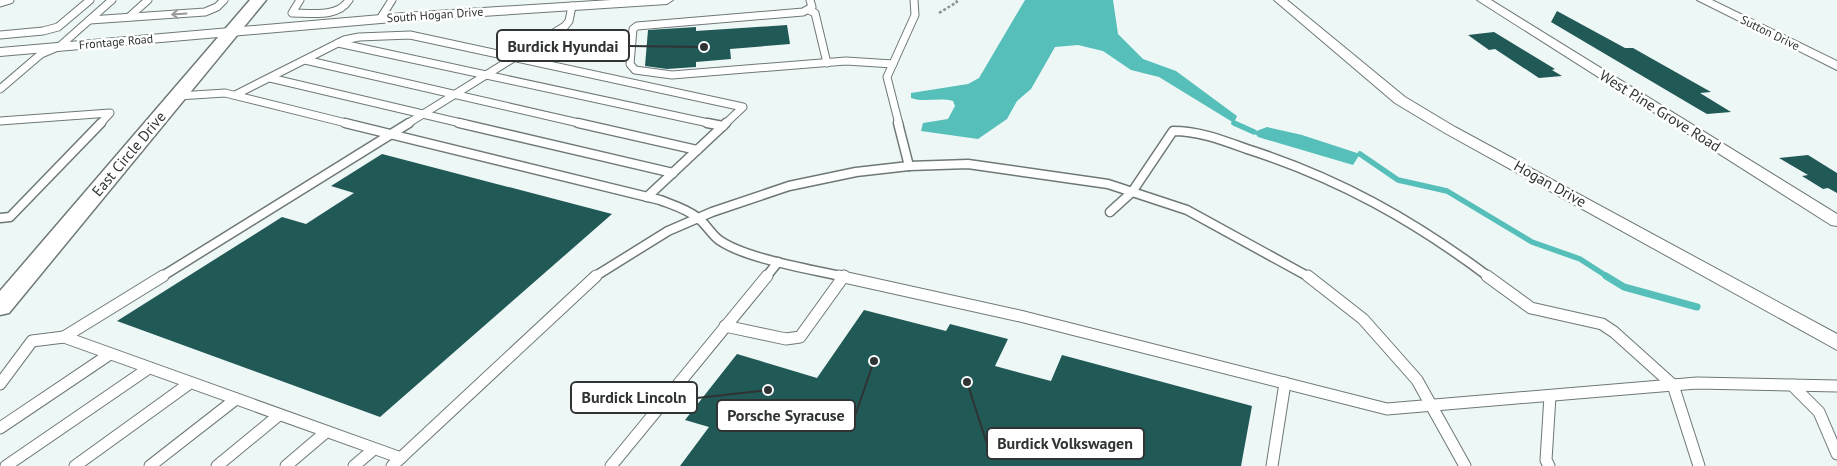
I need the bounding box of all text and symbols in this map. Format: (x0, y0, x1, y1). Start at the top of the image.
street label: South Hogan Drive (386, 4, 484, 25)
one-way arrow (172, 9, 188, 19)
street label: Sutton Drive (1738, 12, 1802, 53)
callout: Burdick Hyundai (497, 30, 629, 61)
street label: Frontage Road (78, 31, 154, 52)
text: Burdick Hyundai (507, 36, 619, 56)
street label: West Pine Grove Road (1596, 66, 1725, 156)
street label: East Circle Drive (88, 107, 170, 200)
street label: Hogan Drive (1511, 156, 1590, 211)
callout: Burdick Lincoln (571, 382, 697, 413)
text: Burdick Lincoln (582, 387, 686, 407)
callout: Porsche Syracuse (717, 400, 855, 431)
text: Porsche Syracuse (727, 405, 845, 425)
callout: Burdick Volkswagen (987, 428, 1144, 459)
text: Burdick Volkswagen (997, 433, 1133, 453)

